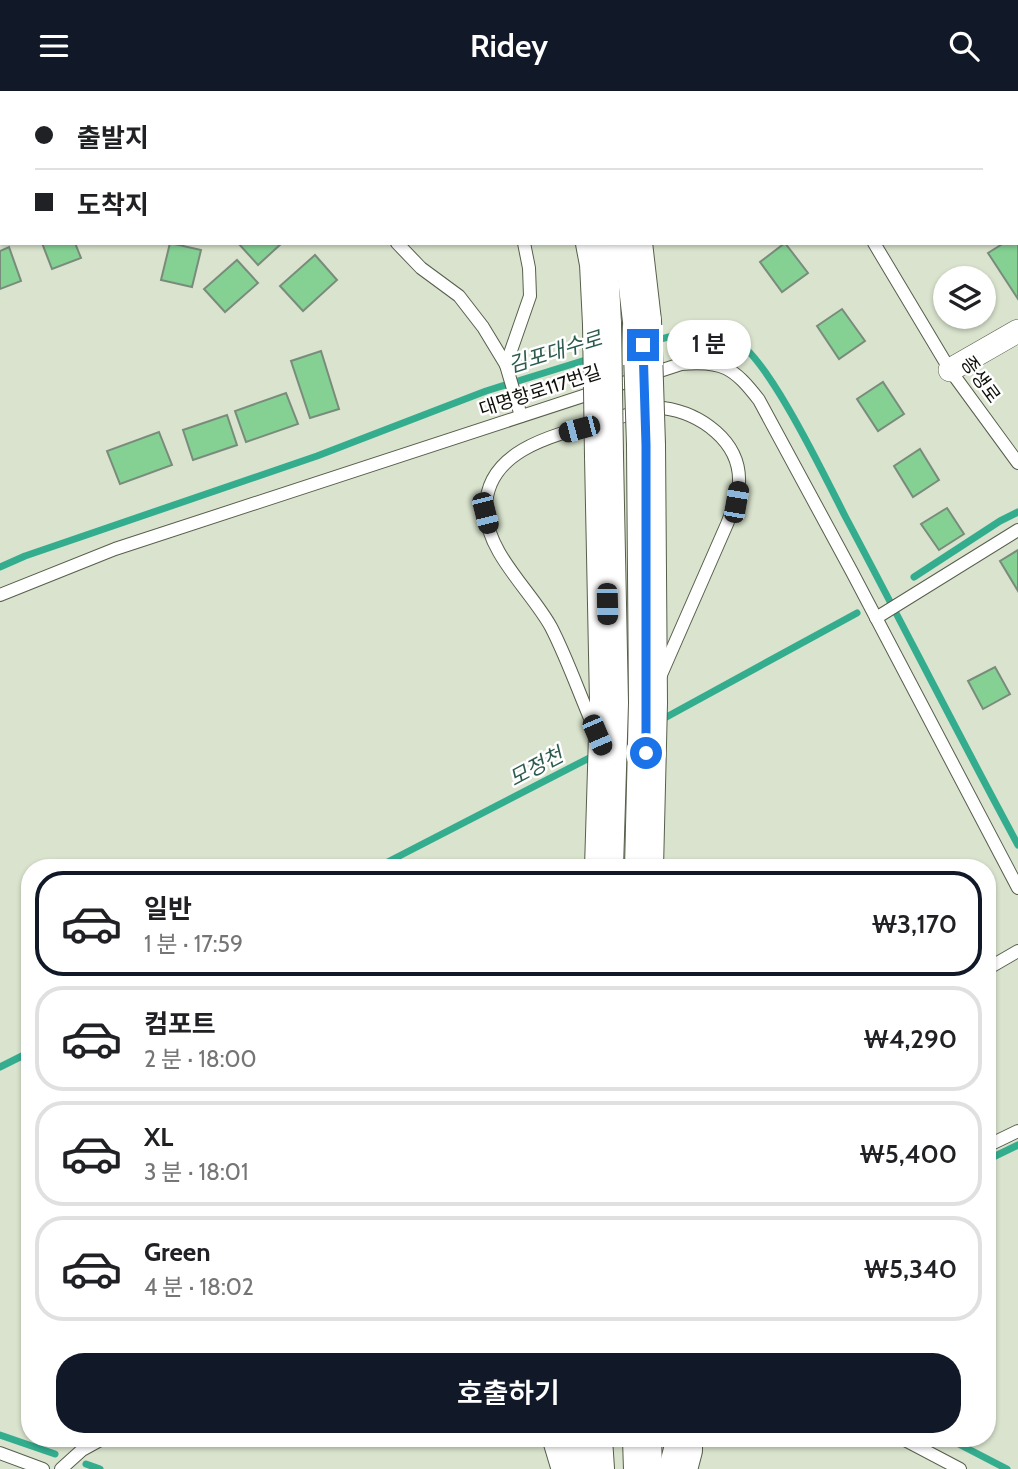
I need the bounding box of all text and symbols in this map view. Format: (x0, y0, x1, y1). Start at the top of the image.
text: Ridey (470, 26, 548, 65)
icon: menu (35, 27, 73, 65)
icon: search (945, 27, 983, 65)
text: 출발지 (77, 122, 149, 154)
text: 도착지 (77, 189, 149, 221)
map controls (933, 266, 996, 329)
button: layers (933, 266, 996, 329)
callout: 1 분 (668, 321, 752, 369)
water label: 김포대수로 (505, 325, 606, 378)
route end (627, 329, 659, 361)
text: 1 분 (692, 330, 726, 358)
street label: 종생로 (956, 351, 1005, 407)
street label: 대명항로117번길 (476, 360, 604, 421)
car (556, 413, 603, 445)
car (723, 479, 750, 525)
car (470, 490, 501, 536)
car (597, 583, 618, 625)
car (580, 712, 615, 758)
route start (630, 737, 662, 769)
water label: 모정천 (504, 741, 570, 791)
icon: car (60, 892, 123, 955)
text: 일반 (144, 893, 192, 925)
text: ₩3,170 (872, 908, 957, 940)
text: 1 분 · 17:59 (144, 930, 243, 958)
icon: car (60, 1007, 123, 1070)
text: 컴포트 (144, 1008, 216, 1040)
text: ₩4,290 (864, 1023, 957, 1055)
text: 2 분 · 18:00 (144, 1045, 257, 1073)
text: XL (144, 1121, 173, 1153)
icon: car (60, 1122, 123, 1185)
text: ₩5,400 (860, 1138, 957, 1170)
text: 3 분 · 18:01 (144, 1158, 248, 1186)
text: Green (144, 1236, 211, 1268)
icon: car (60, 1237, 123, 1300)
text: ₩5,340 (864, 1253, 957, 1285)
text: 4 분 · 18:02 (144, 1273, 254, 1301)
button: 호출하기 (56, 1353, 961, 1433)

